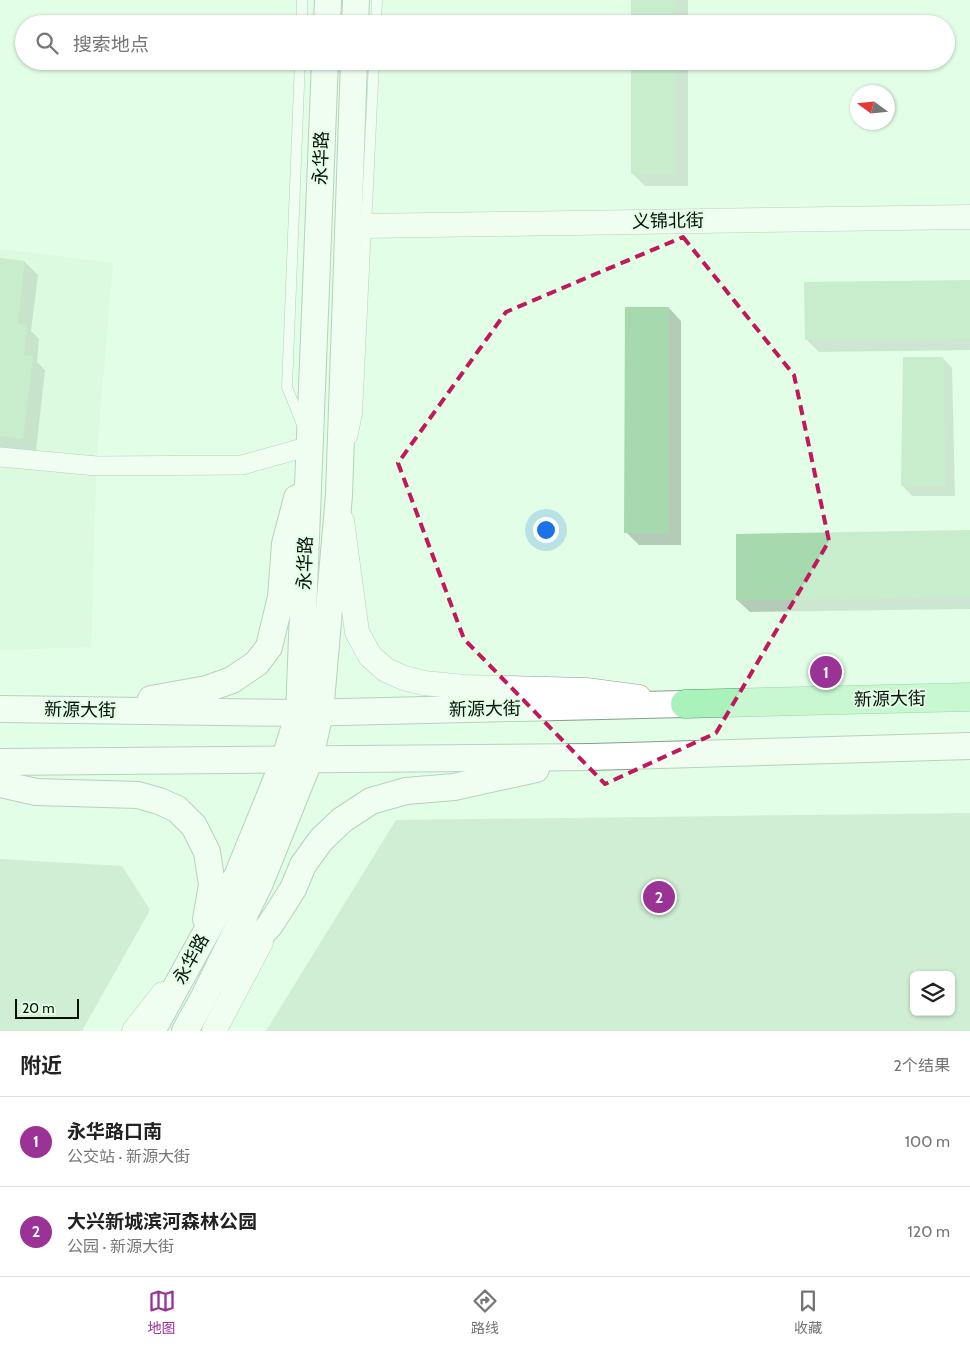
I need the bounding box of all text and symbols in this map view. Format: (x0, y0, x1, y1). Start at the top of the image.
search box (15, 15, 955, 70)
icon: search (33, 29, 61, 57)
text: 搜索地点 (73, 33, 149, 56)
north arrow (850, 85, 895, 130)
street label: 永华路 (309, 131, 333, 185)
street label: 义锦北街 (632, 209, 704, 233)
your location (533, 517, 559, 543)
street label: 永华路 (293, 536, 317, 590)
pin: 1 (810, 653, 842, 691)
street label: 新源大街 (854, 687, 926, 711)
street label: 新源大街 (449, 697, 521, 721)
street label: 新源大街 (44, 698, 116, 722)
pin: 2 (643, 878, 675, 916)
street label: 永华路 (168, 930, 214, 988)
map controls (910, 971, 955, 1016)
button: layers (910, 971, 955, 1016)
scale bar (15, 996, 79, 1019)
text: 20 m (22, 999, 55, 1017)
text: 附近 (20, 1053, 62, 1078)
text: 2个结果 (894, 1056, 950, 1075)
text: 永华路口南 (67, 1120, 162, 1143)
text: 1 (33, 1132, 39, 1151)
text: 100 m (905, 1132, 950, 1151)
text: 公交站 · 新源大街 (67, 1147, 190, 1166)
text: 大兴新城滨河森林公园 (67, 1210, 257, 1233)
text: 2 (32, 1222, 40, 1241)
text: 120 m (908, 1222, 950, 1241)
text: 公园 · 新源大街 (67, 1237, 174, 1256)
tab: 地图 (148, 1287, 176, 1337)
tab: 路线 (471, 1287, 499, 1337)
tab: 收藏 (794, 1287, 822, 1337)

